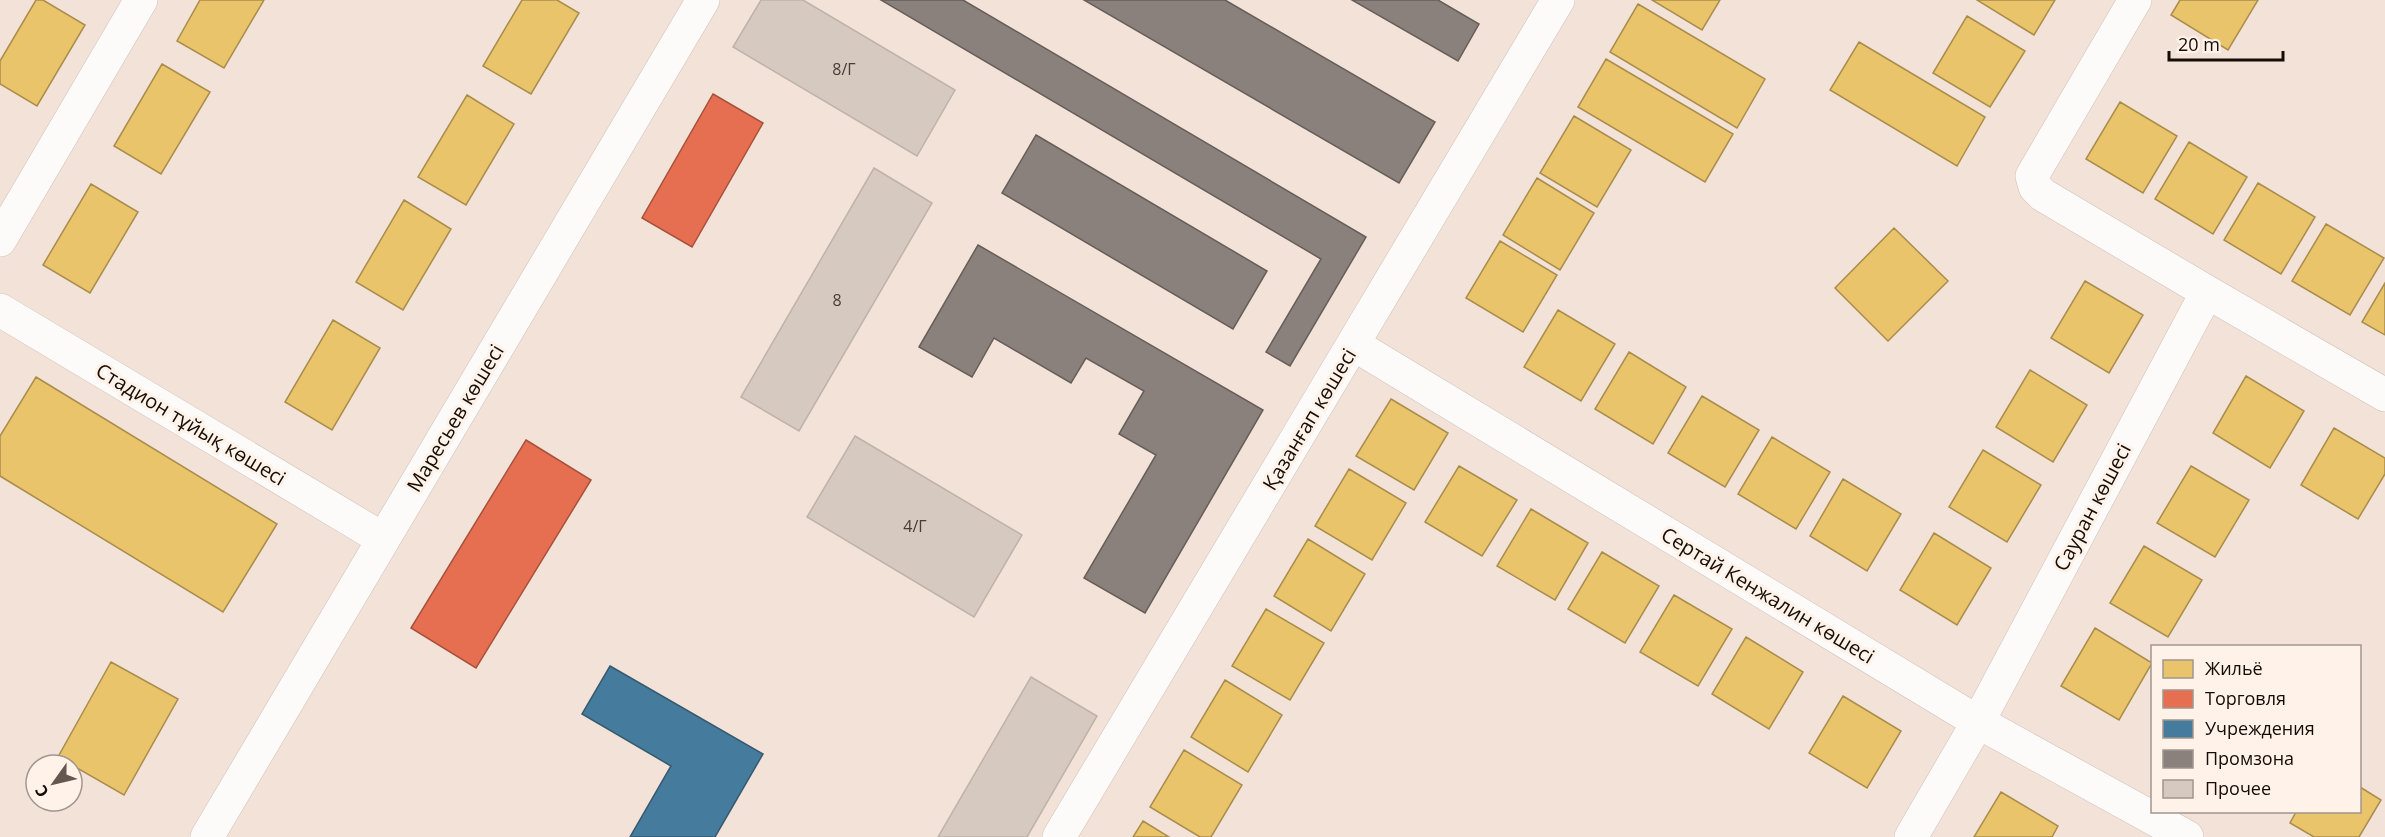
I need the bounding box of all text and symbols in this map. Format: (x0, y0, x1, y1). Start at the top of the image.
scale bar (2169, 24, 2283, 62)
text: 20 m (2178, 32, 2220, 56)
house number: 8/Г (832, 58, 856, 80)
house number: 8 (832, 289, 842, 311)
street label: Маресьев көшесі (400, 339, 510, 497)
street label: Қазанғап көшесі (1256, 343, 1362, 495)
street label: Стадион тұйық көшесі (91, 357, 291, 491)
street label: Сауран көшесі (2047, 438, 2137, 576)
house number: 4/Г (903, 515, 927, 537)
street label: Сертай Кенжалин көшесі (1656, 520, 1880, 670)
legend (2151, 645, 2361, 813)
text: Жильё (2205, 656, 2263, 680)
text: Торговля (2205, 686, 2286, 710)
text: Учреждения (2205, 716, 2315, 740)
text: Промзона (2205, 746, 2294, 770)
north arrow (24, 753, 84, 813)
text: Прочее (2205, 776, 2271, 800)
text: С (30, 781, 54, 802)

